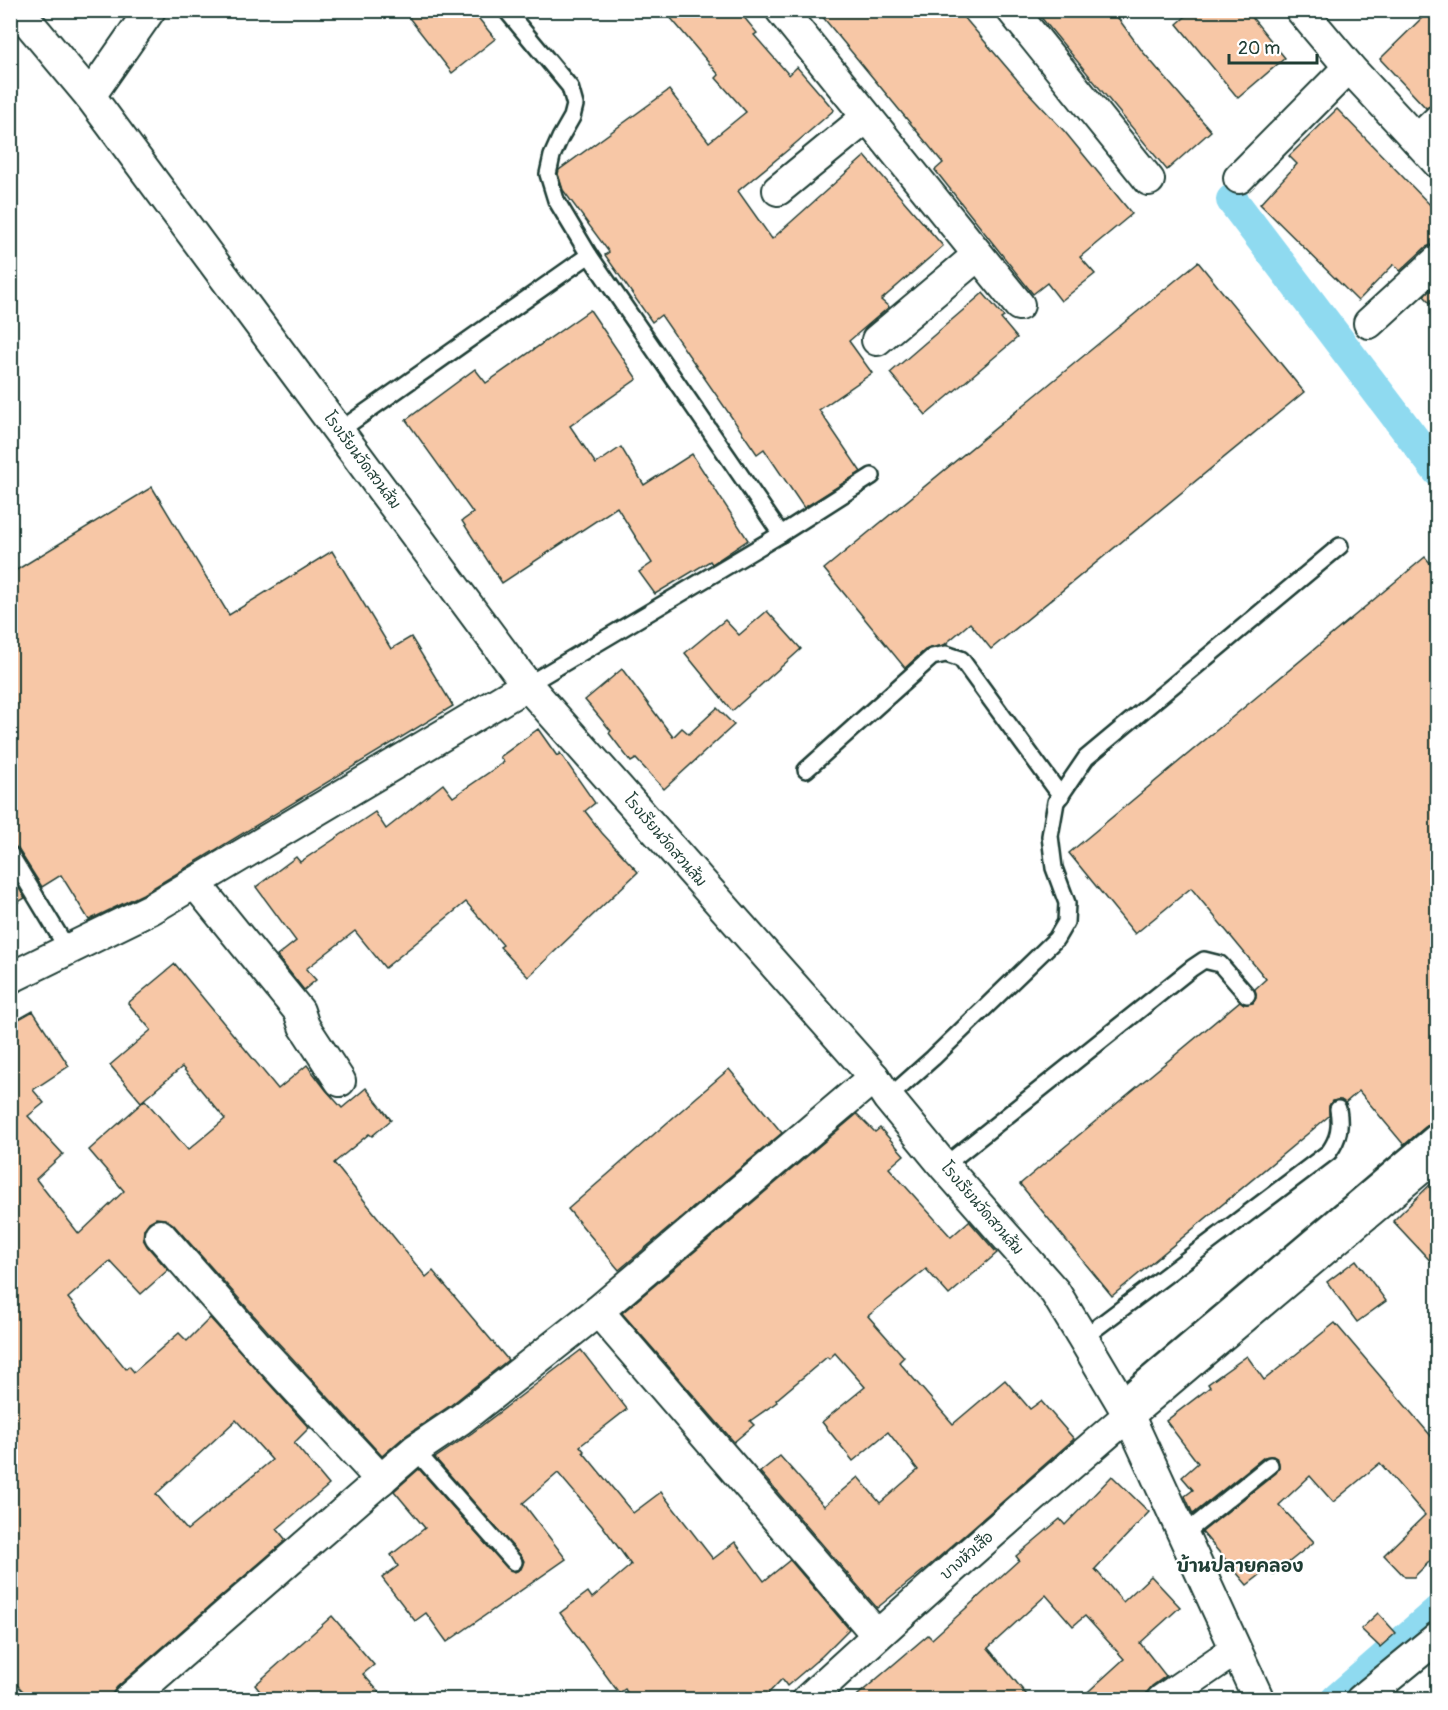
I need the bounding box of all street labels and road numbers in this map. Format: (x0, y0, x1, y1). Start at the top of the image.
street label: โรงเรียนวัดสวนส้ม (319, 408, 405, 513)
street label: โรงเรียนวัดสวนส้ม (620, 790, 711, 891)
street label: โรงเรียนวัดสวนส้ม (937, 1158, 1028, 1259)
street label: บางหัวเสือ (936, 1528, 998, 1584)

